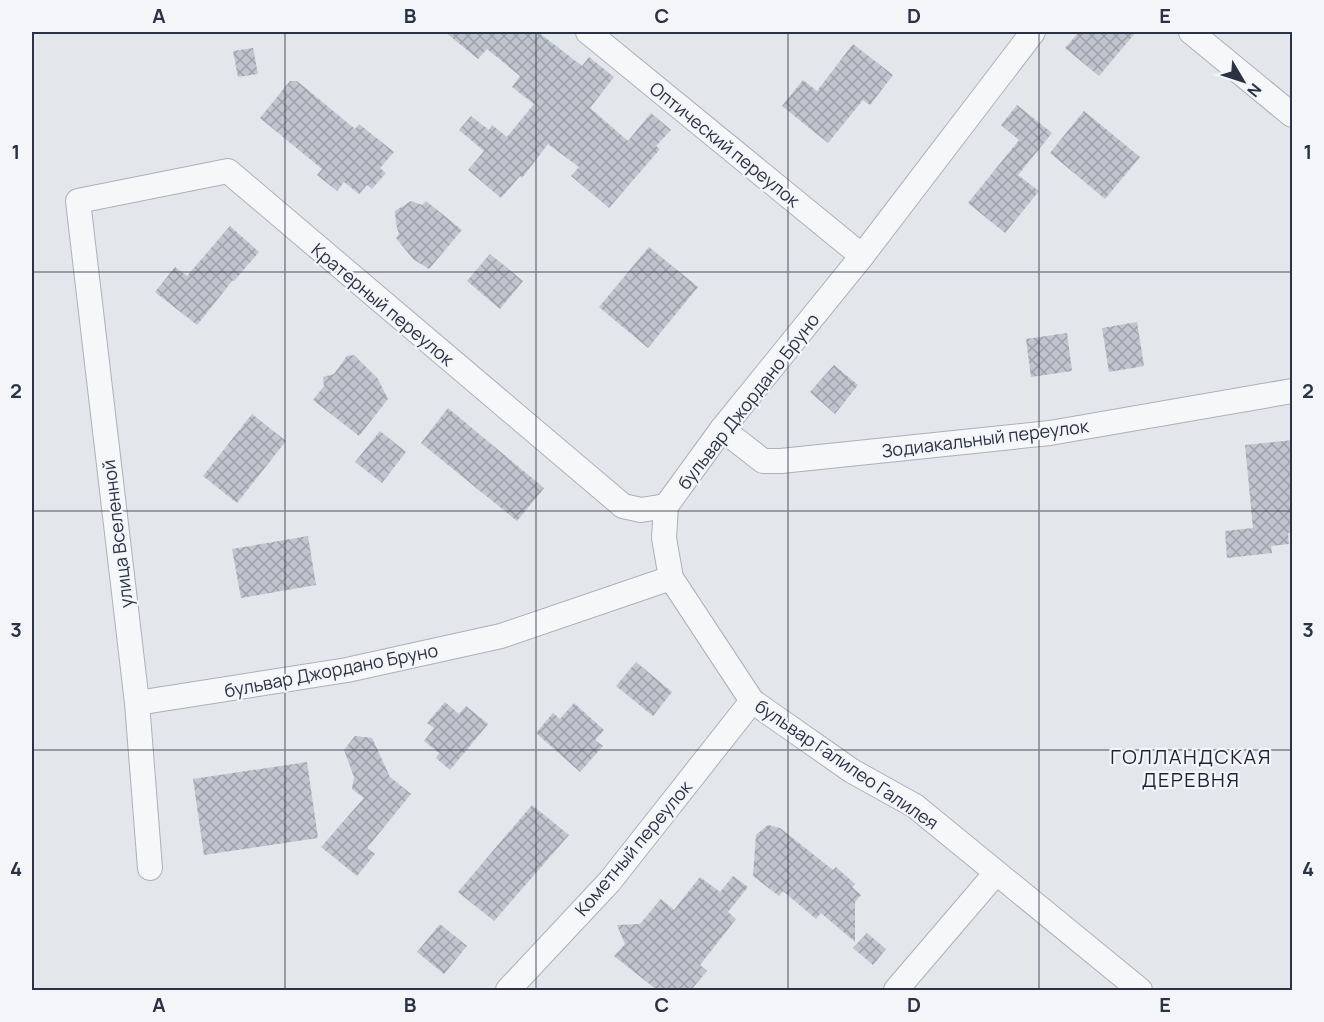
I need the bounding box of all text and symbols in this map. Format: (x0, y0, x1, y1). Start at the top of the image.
text: A (152, 2, 166, 29)
text: B (404, 2, 417, 29)
text: C (655, 2, 669, 29)
text: D (907, 2, 921, 29)
text: E (1159, 2, 1171, 29)
north arrow (1213, 51, 1273, 111)
street label: Оптический переулок (645, 76, 806, 213)
text: N (1242, 79, 1267, 102)
text: 1 (12, 138, 20, 165)
text: 1 (1304, 138, 1312, 165)
street label: Кратерный переулок (307, 237, 460, 371)
street label: бульвар Джордано Бруно (672, 308, 824, 494)
text: 2 (10, 377, 22, 404)
text: 2 (1302, 377, 1314, 404)
street label: Зодиакальный переулок (880, 413, 1091, 463)
street label: улица Вселенной (96, 459, 138, 609)
text: 3 (10, 616, 22, 643)
text: 3 (1302, 616, 1314, 643)
street label: бульвар Джордано Бруно (222, 637, 440, 703)
street label: бульвар Галилео Галилея (751, 694, 943, 834)
district label: ГОЛЛАНДСКАЯ ДЕРЕВНЯ (1110, 743, 1272, 793)
street label: Кометный переулок (569, 774, 697, 921)
text: 4 (10, 855, 22, 882)
text: 4 (1302, 855, 1314, 882)
text: A (152, 991, 166, 1018)
text: B (404, 991, 417, 1018)
text: C (655, 991, 669, 1018)
text: D (907, 991, 921, 1018)
text: E (1159, 991, 1171, 1018)

